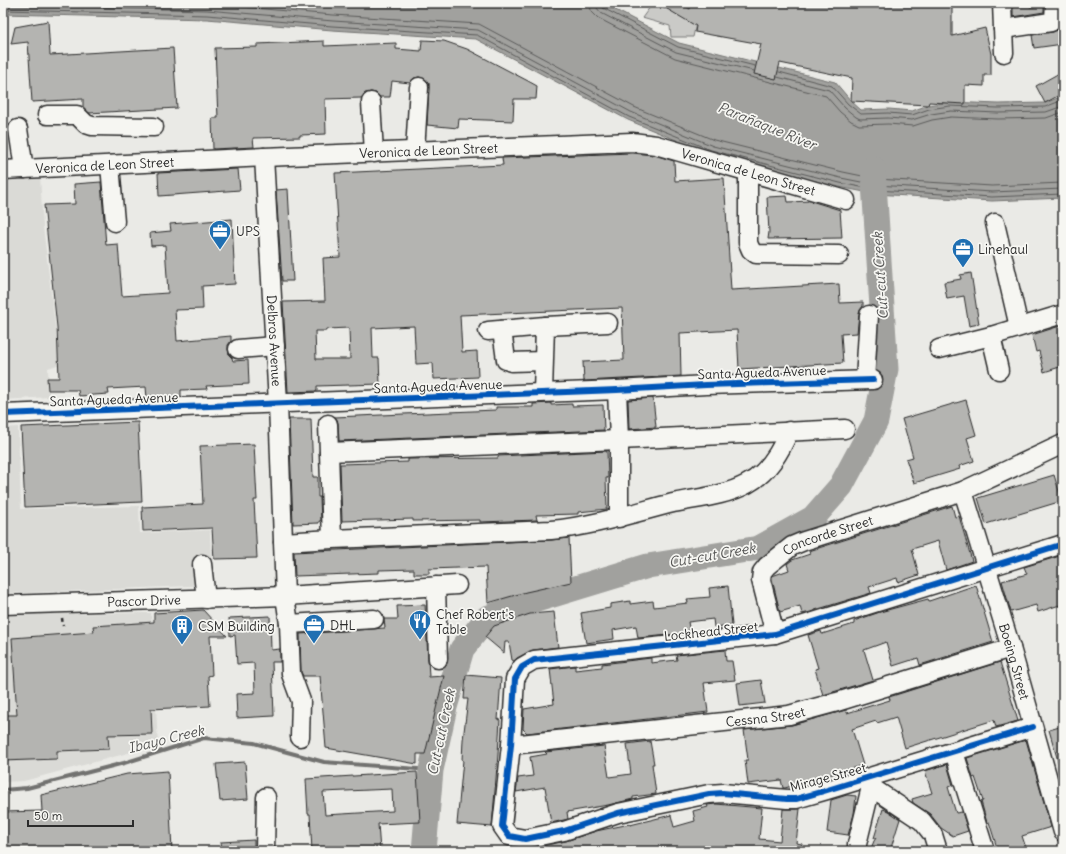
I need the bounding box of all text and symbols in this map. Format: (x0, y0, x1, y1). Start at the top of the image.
water label: Parañaque River (715, 98, 821, 155)
street label: Veronica de Leon Street (359, 139, 499, 162)
street label: Veronica de Leon Street (679, 145, 818, 200)
street label: Veronica de Leon Street (35, 153, 175, 177)
office icon: UPS (207, 218, 233, 251)
place label: UPS (236, 223, 260, 240)
water label: Cut-cut Creek (868, 231, 892, 320)
office icon: Linehaul (950, 236, 976, 269)
place label: Linehaul (978, 241, 1028, 258)
street label: Delbros Avenue (263, 295, 285, 387)
street label: Santa Agueda Avenue (697, 362, 827, 383)
street label: Santa Agueda Avenue (373, 376, 503, 397)
street label: Santa Agueda Avenue (49, 389, 179, 410)
street label: Concorde Street (779, 512, 876, 559)
water label: Cut-cut Creek (667, 538, 758, 571)
street label: Pascor Drive (107, 591, 181, 611)
place label: Chef Robert's Table (436, 606, 514, 638)
restaurant icon: Chef Robert's Table (407, 608, 433, 641)
office icon: DHL (301, 612, 327, 645)
building icon: CSM Building (169, 613, 195, 646)
place label: DHL (330, 617, 356, 634)
place label: CSM Building (198, 618, 275, 635)
street label: Lockhead Street (663, 618, 760, 645)
street label: Boeing Street (995, 621, 1033, 702)
water label: Cut-cut Creek (423, 686, 459, 777)
street label: Cessna Street (725, 703, 808, 731)
water label: Ibayo Creek (126, 721, 207, 757)
street label: Mirage Street (788, 759, 869, 796)
scale bar (28, 802, 133, 828)
text: 50 m (34, 808, 63, 823)

